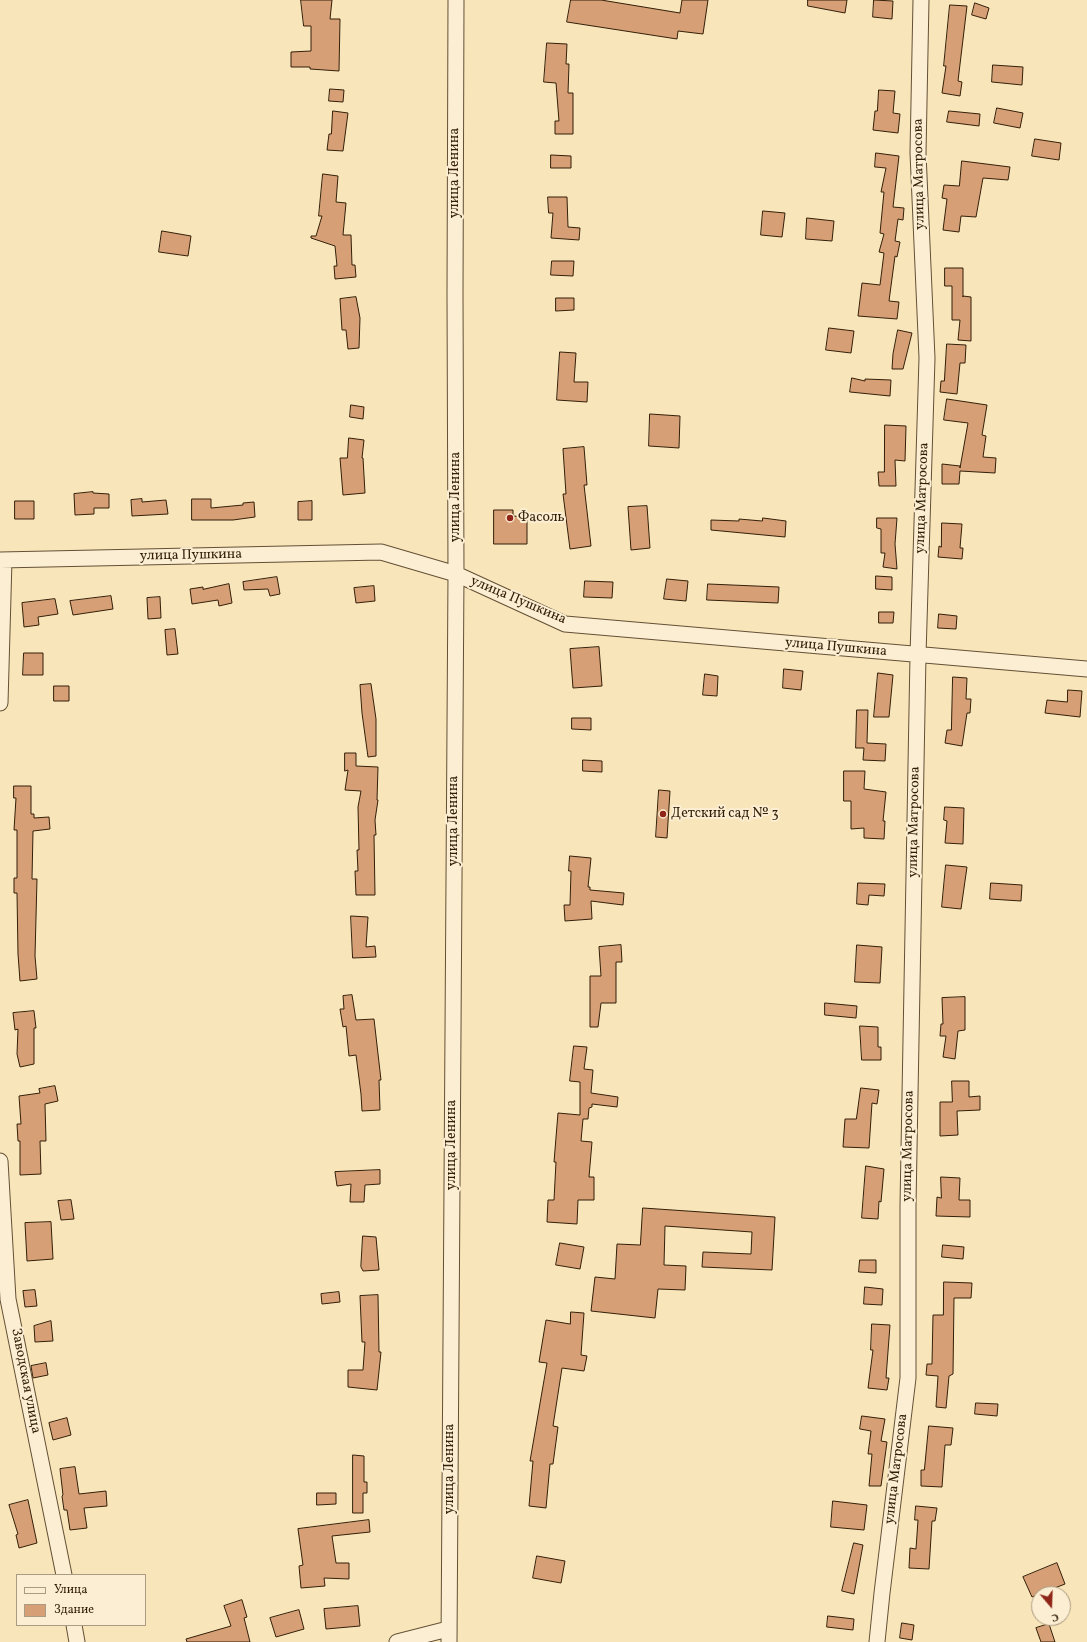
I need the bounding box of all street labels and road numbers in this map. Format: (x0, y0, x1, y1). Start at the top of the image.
street label: улица Матросова (911, 118, 929, 230)
street label: улица Ленина (447, 128, 463, 218)
street label: улица Матросова (913, 442, 933, 554)
street label: улица Ленина (448, 452, 464, 542)
street label: улица Пушкина (140, 547, 242, 565)
street label: улица Пушкина (468, 573, 568, 629)
street label: улица Пушкина (784, 635, 888, 661)
street label: улица Матросова (906, 766, 924, 878)
street label: улица Ленина (446, 776, 462, 866)
street label: улица Матросова (900, 1090, 918, 1202)
street label: улица Ленина (444, 1100, 460, 1190)
street label: Заводская улица (7, 1327, 43, 1435)
street label: улица Матросова (882, 1413, 912, 1525)
street label: улица Ленина (442, 1424, 458, 1514)

